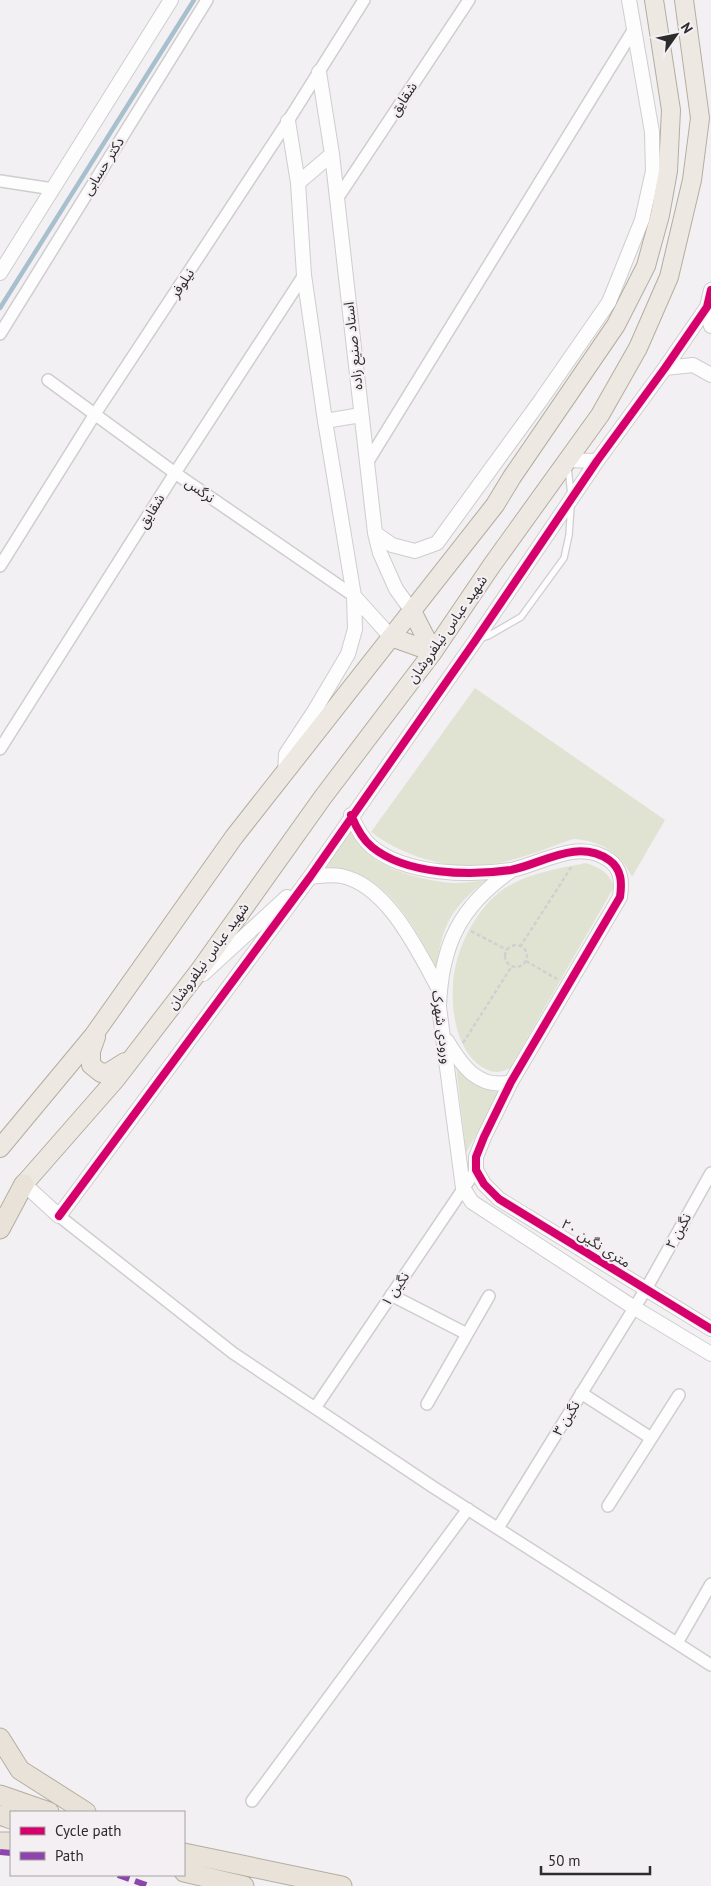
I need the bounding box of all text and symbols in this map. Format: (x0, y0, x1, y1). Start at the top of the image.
north arrow (651, 10, 701, 60)
text: N (677, 19, 697, 37)
street label: شقایق (385, 78, 422, 120)
street label: دکتر حسابی (78, 133, 128, 198)
street label: نیلوفر (165, 265, 198, 302)
street label: استاد صنیع زاده (339, 301, 369, 391)
street label: نرگس (182, 473, 219, 507)
street label: شقایق (133, 490, 169, 532)
street label: شهید عباس نیلفروشان (403, 572, 491, 686)
street label: شهید عباس نیلفروشان (163, 899, 253, 1013)
street label: ورودی شهرک (428, 989, 456, 1065)
street label: نگین ۲ (661, 1210, 695, 1252)
street label: ۲۰ متری نگین (558, 1215, 634, 1271)
street label: نگین ۱ (377, 1268, 413, 1310)
street label: نگین ۳ (548, 1397, 584, 1439)
legend (10, 1811, 185, 1876)
text: Cycle path (55, 1821, 121, 1840)
scale bar (541, 1844, 650, 1876)
text: Path (55, 1846, 84, 1865)
text: 50 m (548, 1851, 581, 1870)

